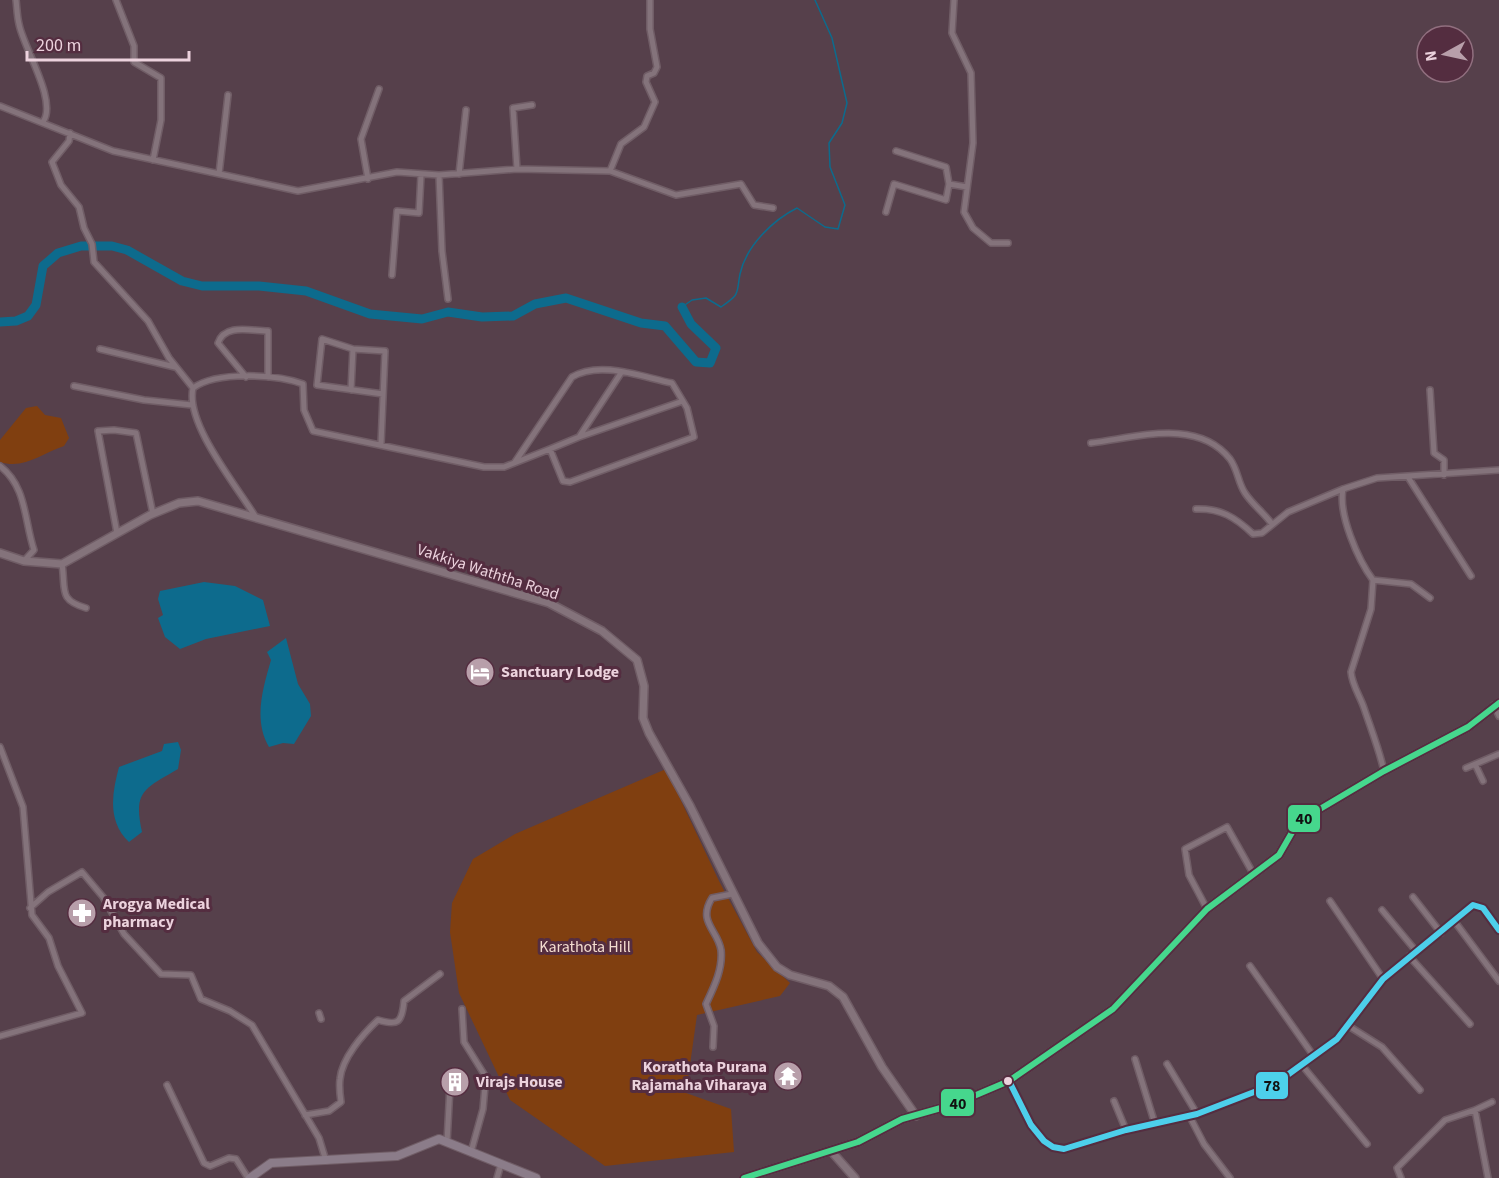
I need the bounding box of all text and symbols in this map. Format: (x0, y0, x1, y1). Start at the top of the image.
scale bar (27, 24, 189, 62)
north arrow (1415, 24, 1475, 84)
text: 200 m (36, 33, 81, 58)
text: N (1420, 49, 1443, 63)
street label: Vakkiya Waththa Road (414, 539, 562, 605)
hotel icon: Sanctuary Lodge (464, 656, 496, 688)
place label: Sanctuary Lodge (501, 661, 619, 683)
line badge: 40 (1287, 804, 1321, 833)
text: 40 (1296, 808, 1312, 830)
place label: Arogya Medical pharmacy (102, 893, 210, 933)
pharmacy icon: Arogya Medical pharmacy (66, 897, 98, 929)
park label: Karathota Hill (539, 936, 631, 958)
place label: Korathota Purana Rajamaha Viharaya (631, 1056, 767, 1096)
temple icon: Korathota Purana Rajamaha Viharaya (772, 1060, 804, 1092)
building icon: Virajs House (439, 1066, 471, 1098)
place label: Virajs House (475, 1071, 563, 1093)
line badge: 78 (1255, 1071, 1289, 1100)
unlabelled marker (1002, 1075, 1014, 1087)
text: 78 (1264, 1075, 1280, 1097)
line badge: 40 (940, 1088, 975, 1117)
text: 40 (950, 1093, 966, 1115)

